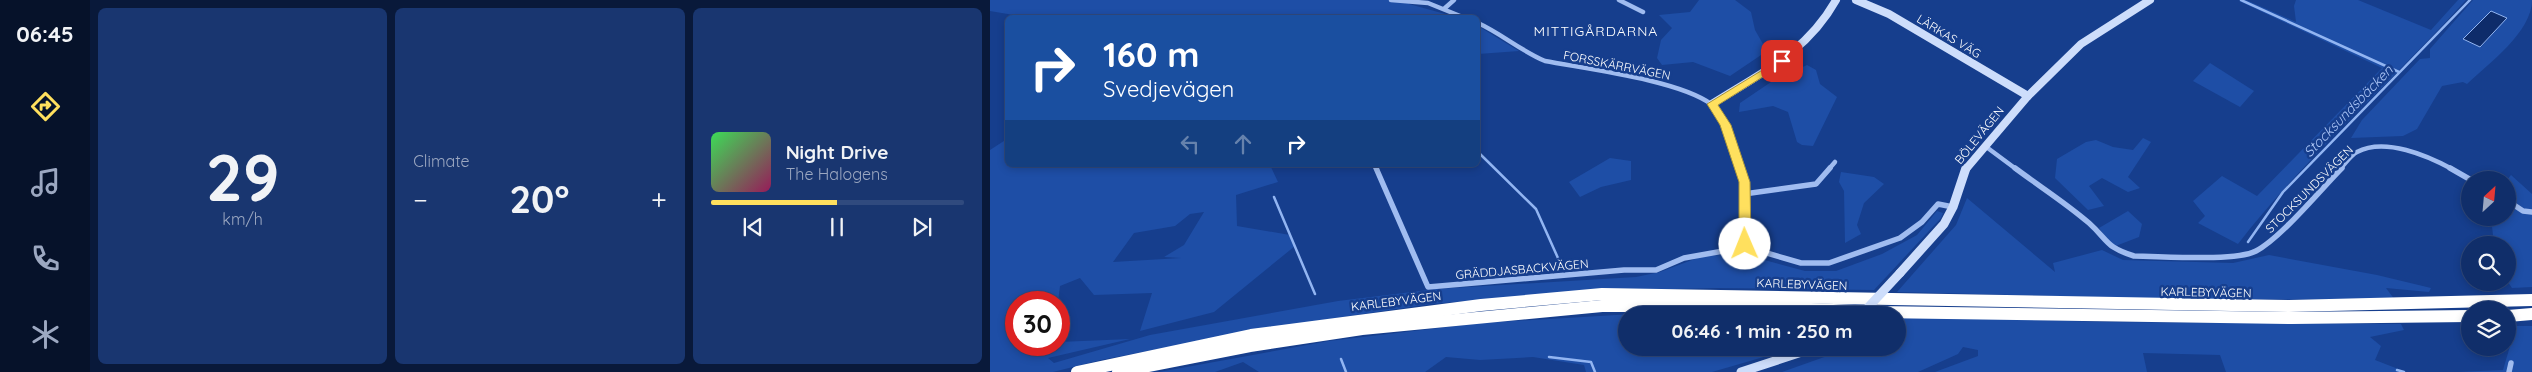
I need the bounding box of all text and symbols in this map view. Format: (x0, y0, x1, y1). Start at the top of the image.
street label: LÄRKAS VÄG (1914, 11, 1984, 61)
text: 06:45 (16, 20, 74, 48)
district label: MITTIGÅRDARNA (1534, 22, 1658, 40)
text: 160 m (1103, 32, 1200, 76)
icon: right (1020, 35, 1085, 100)
pin (1761, 40, 1803, 82)
street label: FORSSKÄRRVÄGEN (1562, 47, 1672, 83)
icon: arrive (1768, 47, 1796, 75)
water label: Stocksundsbäcken (2300, 61, 2397, 161)
text: Svedjevägen (1103, 75, 1234, 103)
icon: directions (28, 89, 63, 124)
street label: BÖLEVÄGEN (1951, 103, 2007, 167)
icon: left (1176, 130, 1204, 158)
icon: ahead (1229, 130, 1257, 158)
icon: right (1282, 130, 1310, 158)
text: 29 (206, 136, 280, 217)
text: Night Drive (786, 140, 889, 164)
street label: STOCKSUNDSVÄGEN (2262, 142, 2356, 236)
text: Climate (413, 151, 470, 171)
text: The Halogens (786, 164, 888, 184)
icon: music (28, 165, 63, 200)
north arrow (2461, 171, 2516, 226)
map controls (2461, 171, 2516, 356)
text: 20° (509, 175, 569, 223)
text: − (413, 182, 428, 217)
text: + (651, 182, 667, 217)
text: km/h (222, 209, 263, 229)
icon: previous (739, 213, 767, 241)
icon: pause (823, 213, 851, 241)
icon: next (908, 213, 936, 241)
position arrow (1718, 217, 1770, 269)
button: search (2461, 236, 2516, 291)
icon: phone (28, 241, 63, 276)
street label: GRÄDDJASBACKVÄGEN (1455, 256, 1589, 282)
street label: KARLEBYVÄGEN (1756, 275, 1848, 293)
street label: KARLEBYVÄGEN (2160, 284, 2252, 300)
street label: KARLEBYVÄGEN (1350, 288, 1442, 314)
speed limit sign: 30 (1005, 291, 1070, 356)
button: layers (2461, 301, 2516, 356)
icon: climate (28, 317, 63, 352)
text: 06:46 · 1 min · 250 m (1671, 319, 1853, 343)

